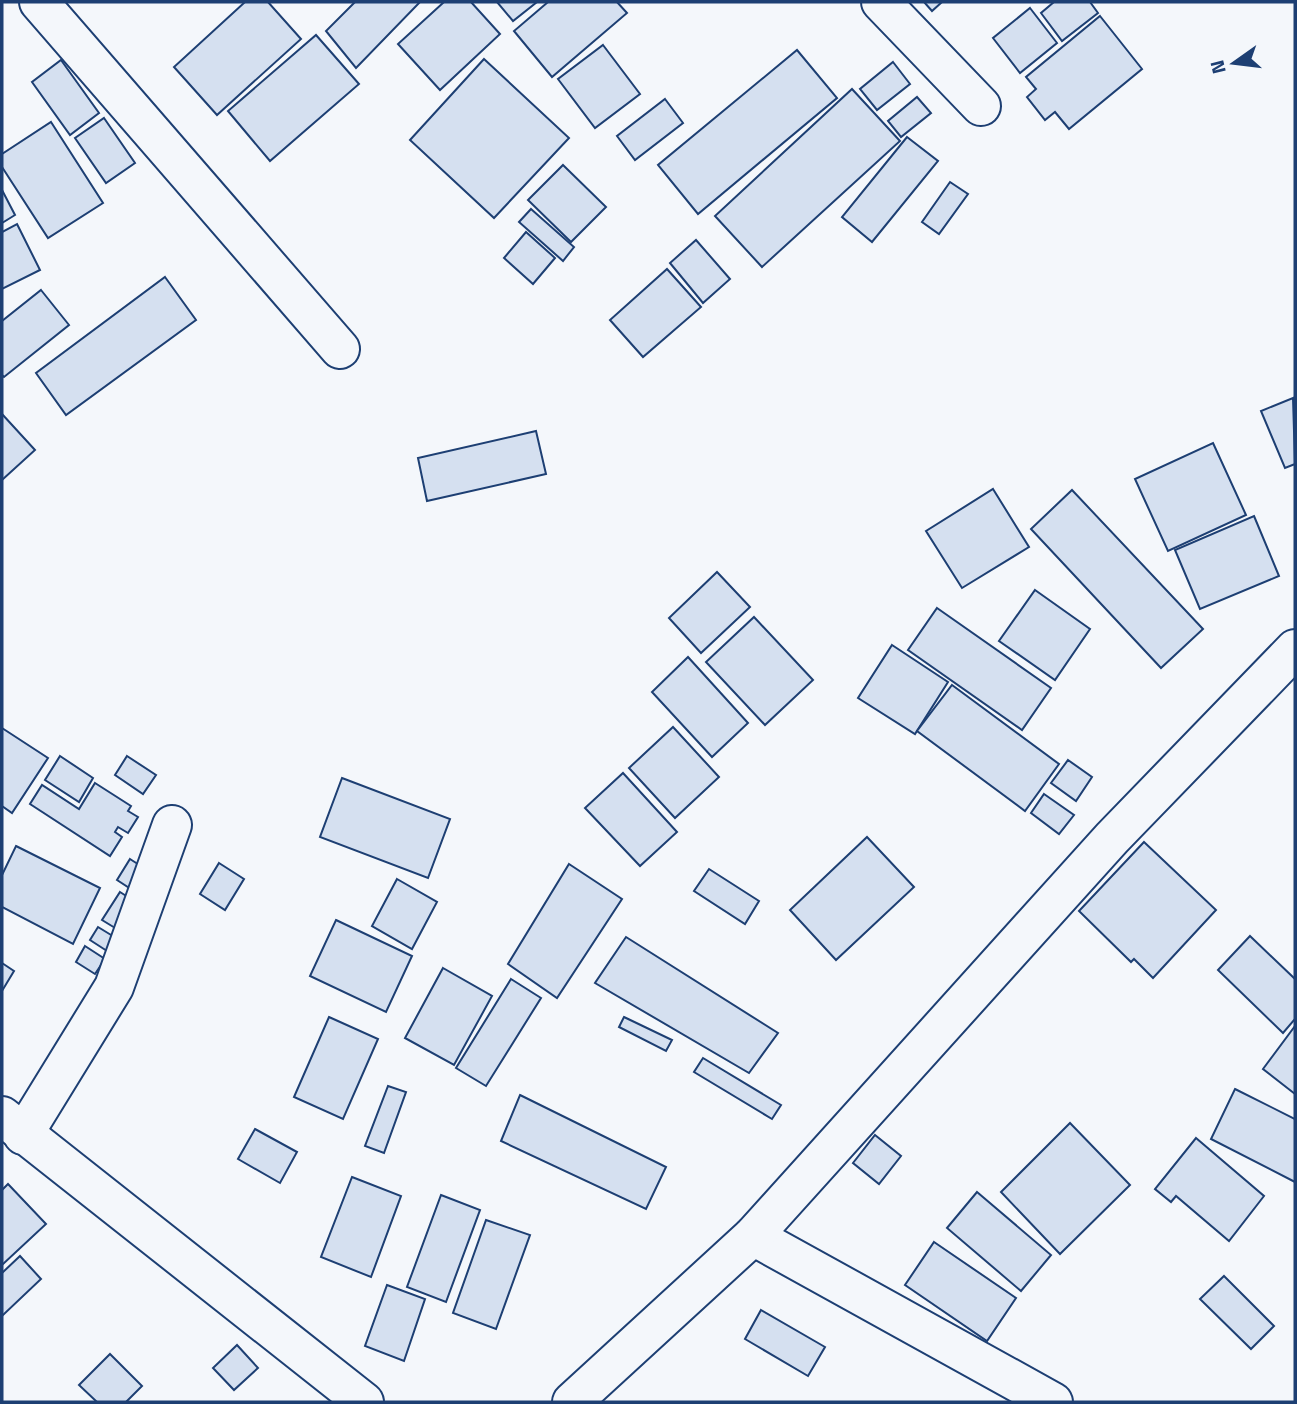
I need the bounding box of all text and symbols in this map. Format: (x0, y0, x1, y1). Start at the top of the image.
north arrow (1199, 28, 1269, 98)
text: N (1201, 57, 1233, 77)

